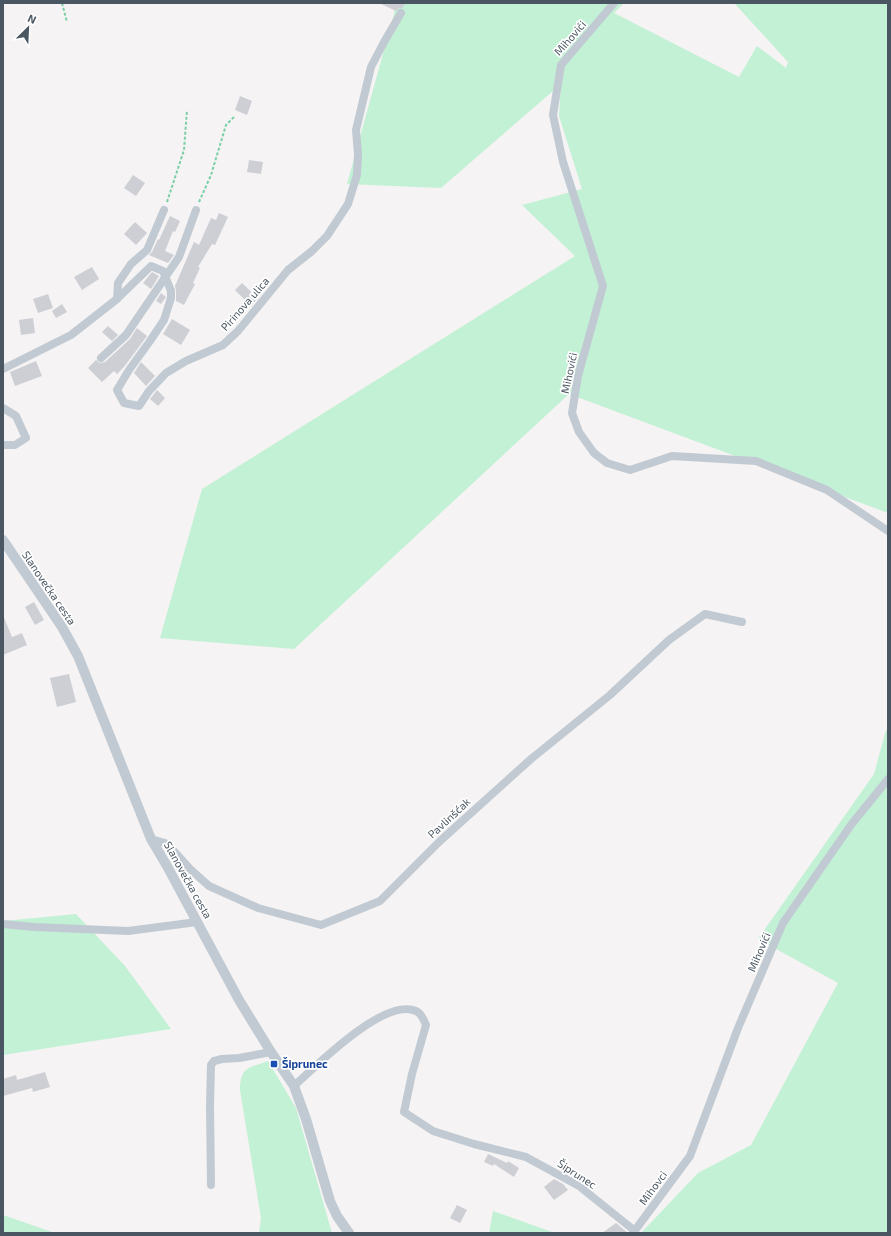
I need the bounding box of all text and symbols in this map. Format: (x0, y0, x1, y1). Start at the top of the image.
north arrow (8, 8, 48, 48)
text: N (26, 11, 39, 26)
street label: Mihovići (551, 18, 588, 58)
street label: Pirinova ulica (218, 274, 271, 333)
street label: Mihovići (558, 351, 579, 395)
street label: Slanovečka cesta (20, 548, 79, 627)
street label: Pavlinšćak (425, 794, 473, 841)
street label: Slanovečka cesta (162, 839, 215, 921)
street label: Mihovići (744, 930, 773, 974)
place label: Šiprunec (282, 1056, 328, 1070)
marker: Šiprunec (269, 1059, 279, 1069)
street label: Šiprunec (555, 1156, 599, 1191)
street label: Mihovci (636, 1168, 669, 1207)

